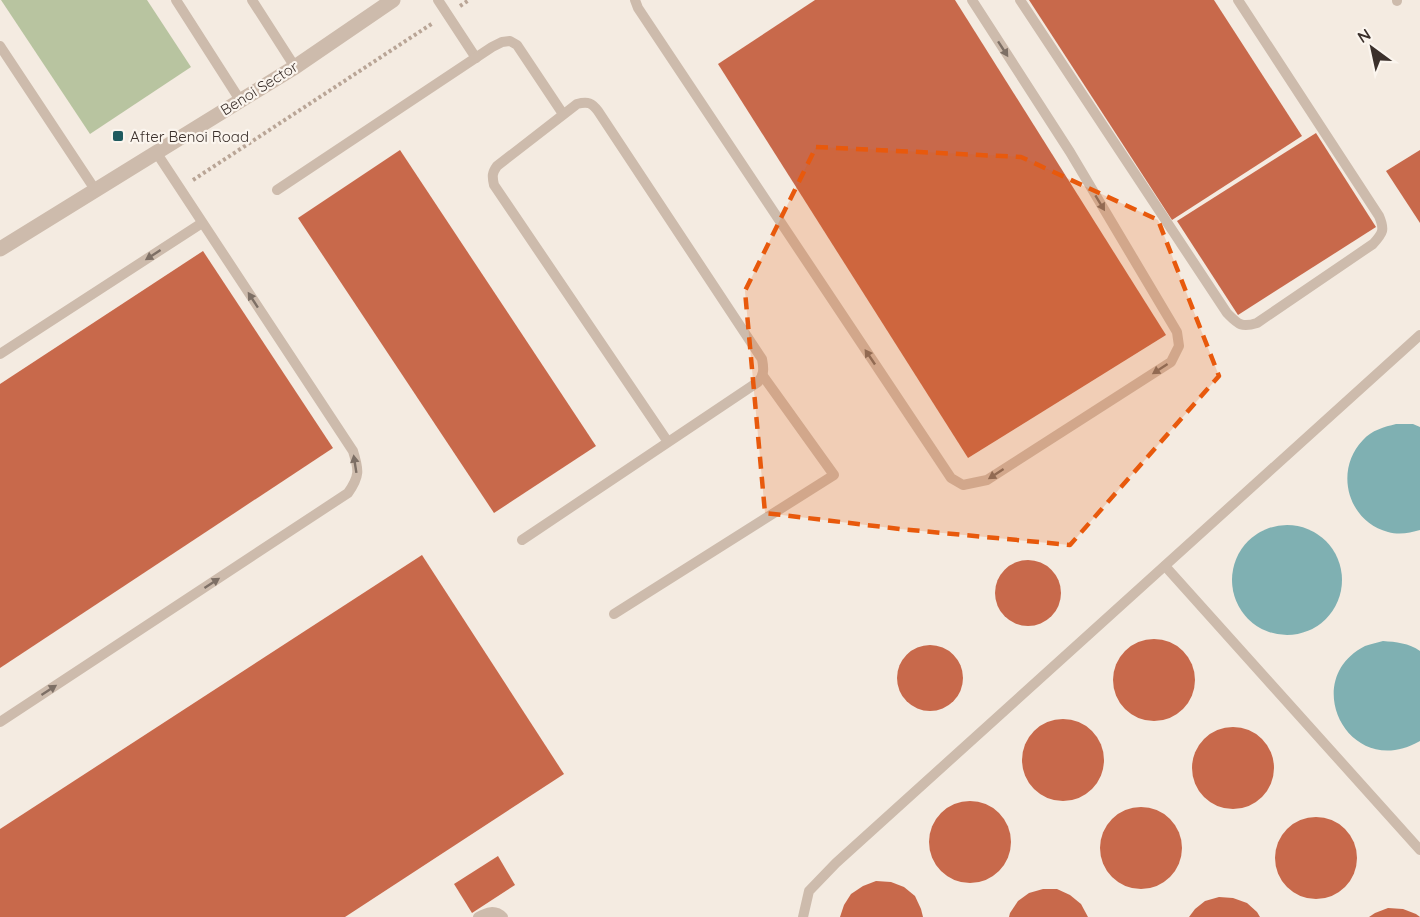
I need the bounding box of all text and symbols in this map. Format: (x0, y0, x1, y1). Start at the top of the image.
north arrow (1342, 18, 1402, 78)
text: N (1353, 24, 1374, 47)
one-way arrow (998, 41, 1009, 57)
street label: Benoi Sector (217, 57, 301, 119)
place label: After Benoi Road (130, 127, 249, 146)
marker: After Benoi Road (111, 129, 125, 143)
one-way arrow (1095, 195, 1106, 211)
one-way arrow (145, 249, 161, 260)
one-way arrow (247, 292, 259, 308)
one-way arrow (864, 349, 876, 365)
one-way arrow (1152, 363, 1168, 374)
one-way arrow (351, 454, 360, 473)
one-way arrow (988, 468, 1004, 479)
one-way arrow (204, 577, 220, 588)
one-way arrow (41, 684, 57, 695)

